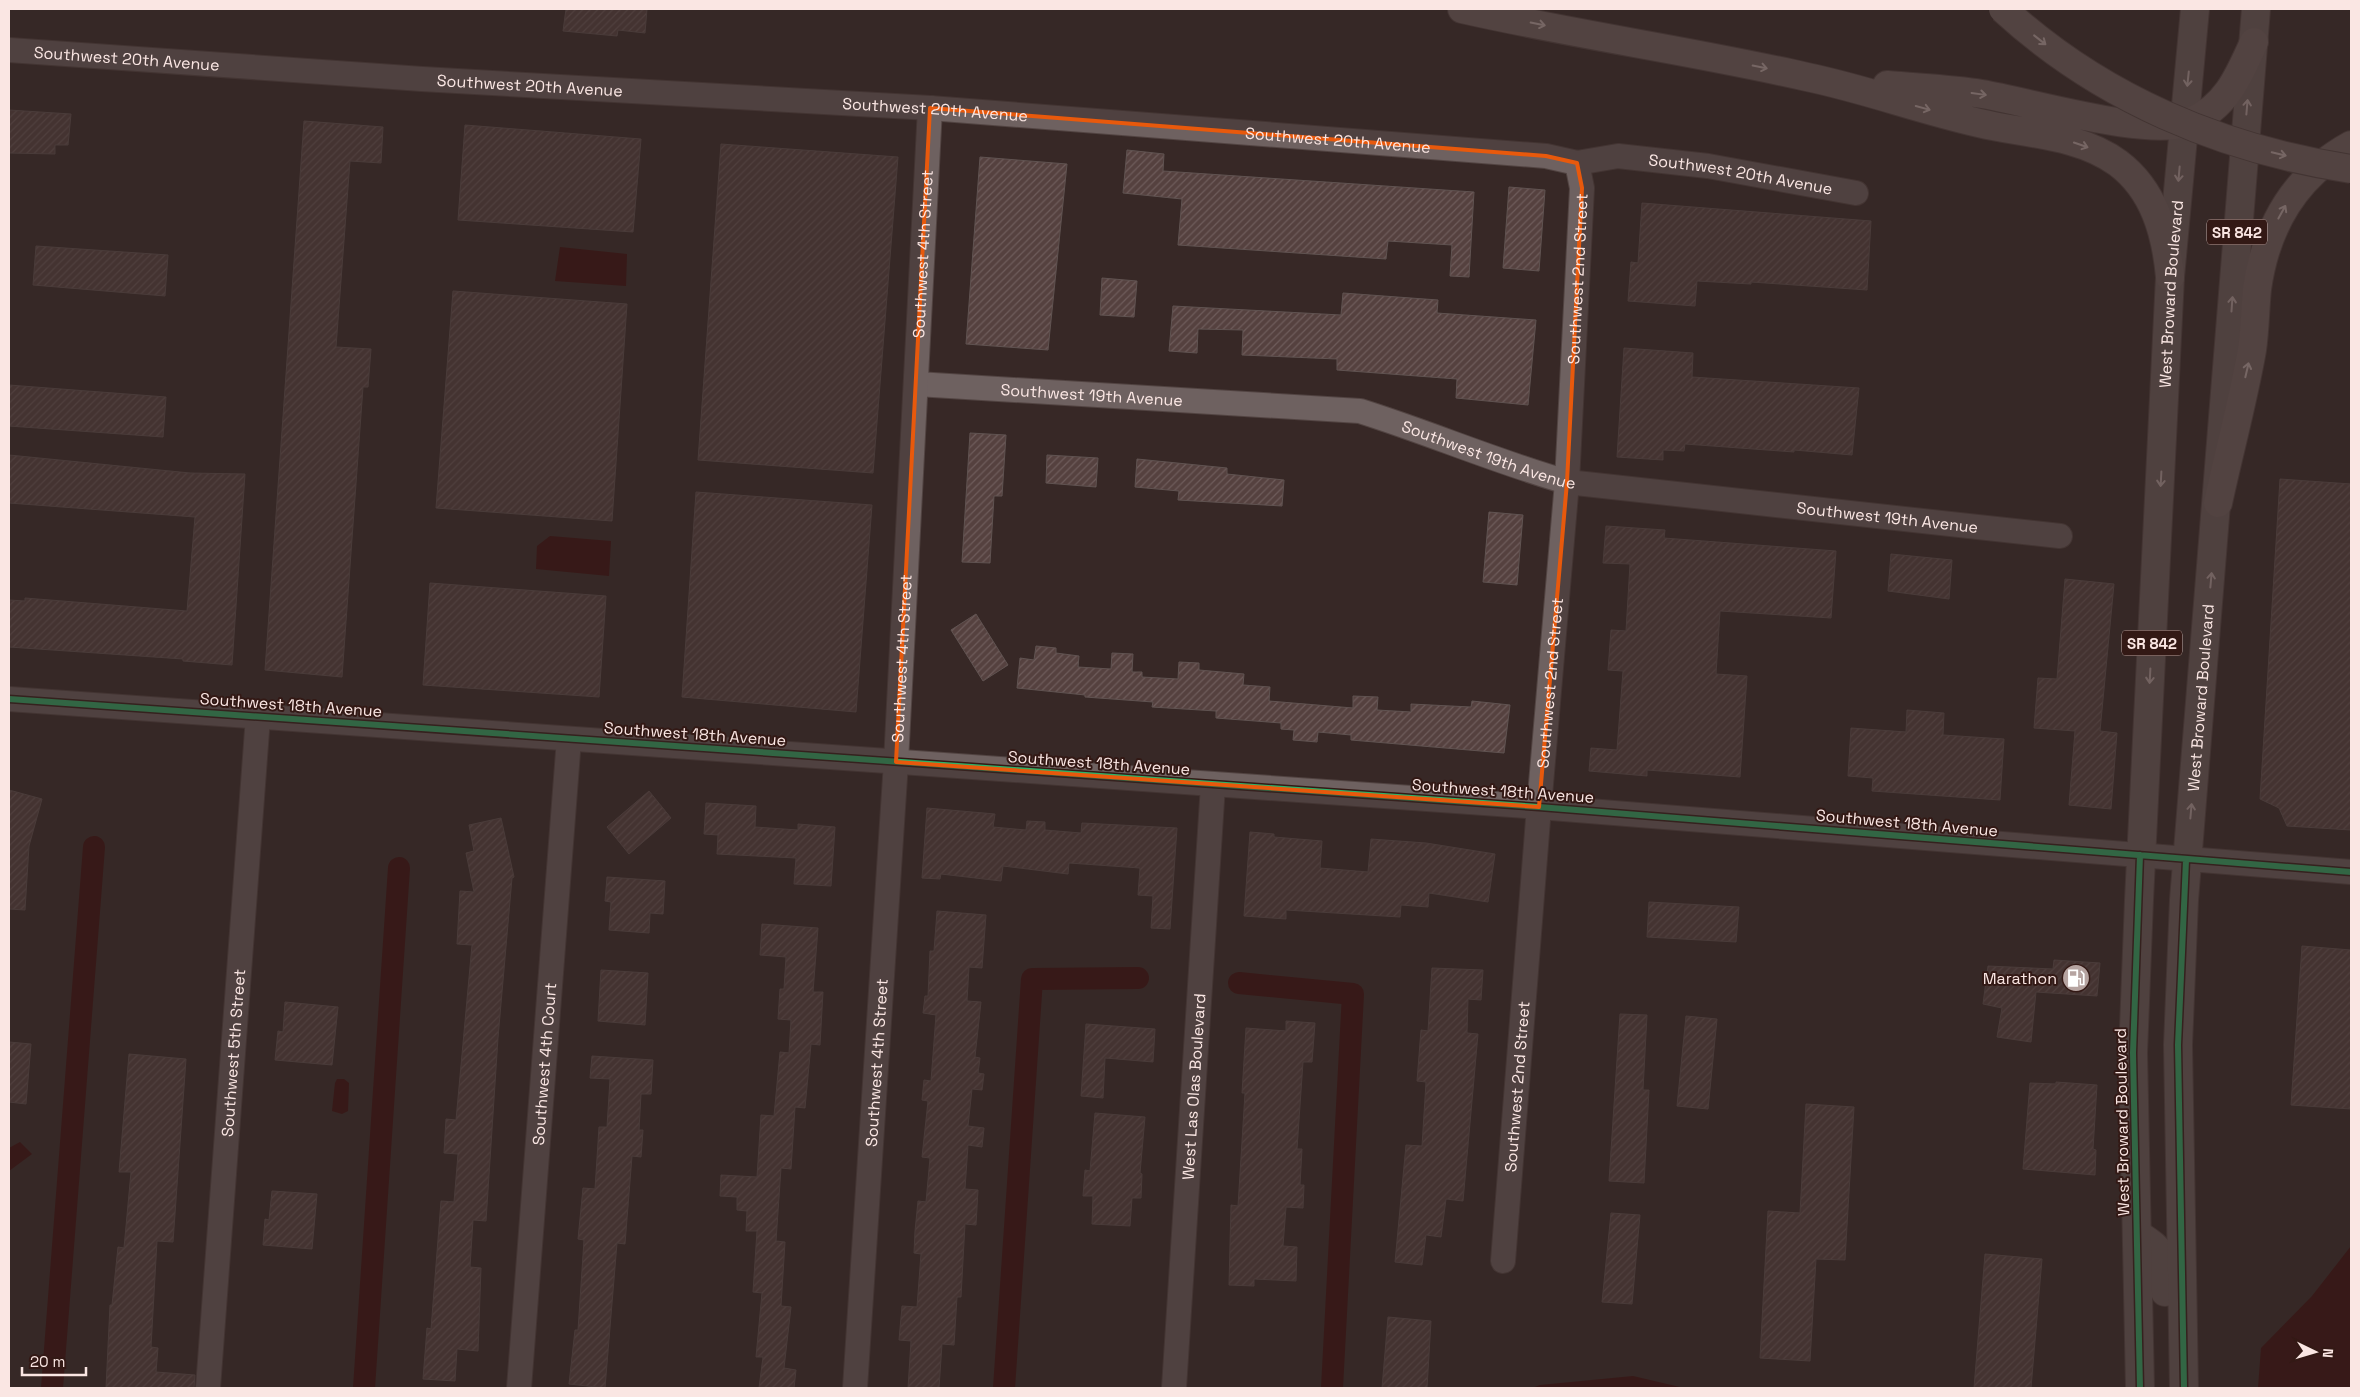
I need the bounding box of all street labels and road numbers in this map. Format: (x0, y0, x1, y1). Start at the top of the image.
street label: Southwest 20th Avenue (33, 41, 220, 75)
street label: Southwest 20th Avenue (436, 69, 623, 101)
street label: Southwest 20th Avenue (842, 93, 1029, 126)
street label: Southwest 20th Avenue (1244, 122, 1432, 157)
street label: Southwest 20th Avenue (1648, 149, 1834, 199)
street label: Southwest 4th Street (908, 169, 937, 339)
street label: Southwest 2nd Street (1563, 193, 1592, 365)
street label: West Broward Boulevard (2154, 199, 2188, 388)
road number: SR 842 (2207, 220, 2267, 244)
street label: Southwest 19th Avenue (1000, 379, 1183, 411)
street label: Southwest 19th Avenue (1399, 415, 1577, 493)
street label: Southwest 19th Avenue (1795, 497, 1979, 537)
street label: Southwest 4th Street (887, 574, 916, 743)
street label: Southwest 2nd Street (1532, 597, 1568, 769)
street label: West Broward Boulevard (2182, 603, 2218, 792)
road number: SR 842 (2122, 630, 2182, 656)
street label: Southwest 18th Avenue (199, 688, 383, 722)
street label: Southwest 18th Avenue (603, 717, 787, 751)
street label: Southwest 18th Avenue (1007, 746, 1191, 780)
street label: Southwest 18th Avenue (1411, 774, 1595, 808)
street label: Southwest 18th Avenue (1815, 805, 1999, 841)
street label: Southwest 5th Street (216, 968, 250, 1138)
street label: Southwest 4th Street (860, 978, 892, 1148)
street label: Southwest 4th Court (527, 982, 561, 1146)
street label: West Las Olas Boulevard (1177, 993, 1210, 1181)
street label: Southwest 2nd Street (1500, 1000, 1534, 1173)
street label: West Broward Boulevard (2110, 1028, 2134, 1216)

